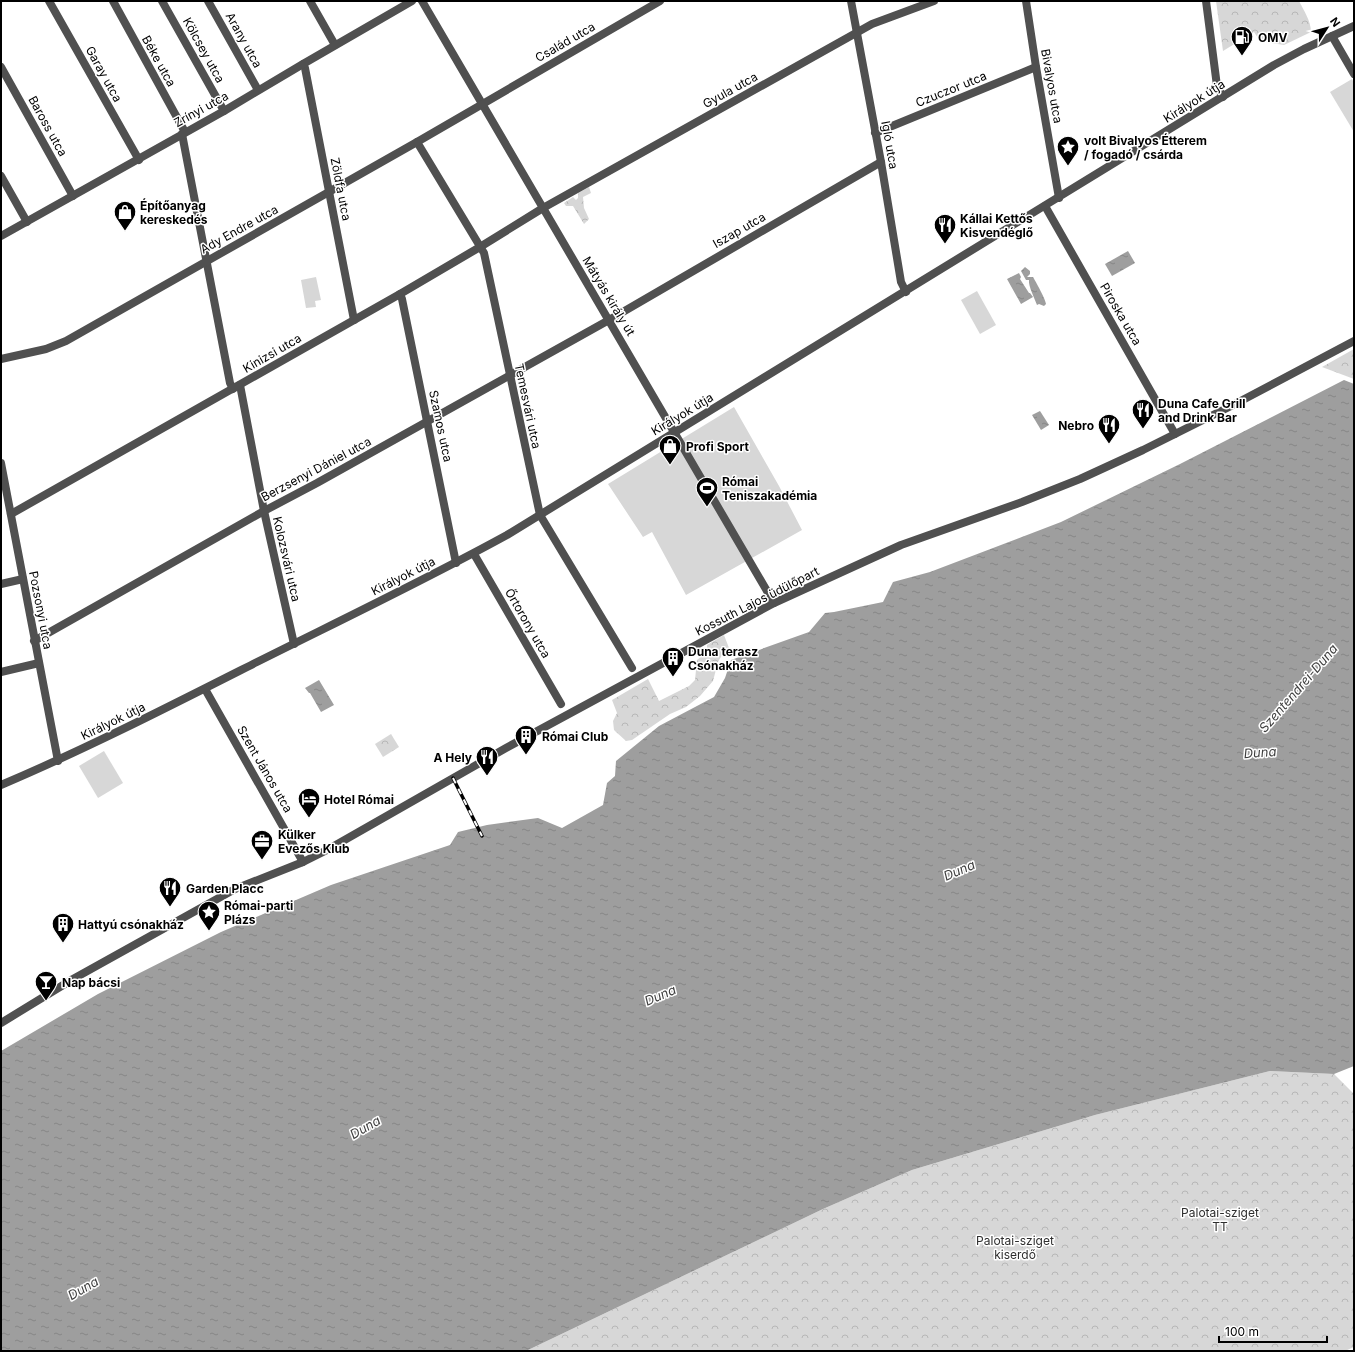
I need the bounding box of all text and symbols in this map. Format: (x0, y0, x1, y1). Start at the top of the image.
north arrow (1307, 8, 1347, 48)
street label: Arany utca (223, 10, 265, 70)
street label: Kölcsey utca (180, 15, 228, 85)
text: N (1327, 15, 1343, 30)
street label: Család utca (532, 19, 598, 65)
fuel station icon: OMV (1229, 24, 1255, 57)
place label: OMV (1258, 30, 1287, 45)
street label: Béke utca (139, 33, 179, 89)
street label: Garay utca (83, 43, 125, 105)
street label: Bivalyos utca (1038, 48, 1066, 124)
street label: Czuczor utca (913, 68, 989, 110)
street label: Gyula utca (700, 69, 760, 111)
street label: Királyok útja (1160, 76, 1228, 126)
street label: Zrínyi utca (171, 88, 231, 130)
street label: Baross utca (25, 93, 71, 159)
street label: Igló utca (878, 120, 902, 170)
place label: volt Bivalyos Étterem / fogadó / csárda (1084, 133, 1207, 162)
place icon: volt Bivalyos Étterem / fogadó / csárda (1055, 134, 1081, 167)
street label: Zöldfa utca (328, 156, 354, 222)
place label: Építőanyag kereskedés (140, 198, 208, 227)
shop icon: Építőanyag kereskedés (112, 199, 138, 232)
street label: Ady Endre utca (197, 201, 281, 257)
street label: Iszap utca (710, 209, 768, 251)
place label: Kállai Kettős Kisvendéglő (960, 211, 1033, 240)
restaurant icon: Kállai Kettős Kisvendéglő (932, 212, 958, 245)
street label: Mátyás király út (579, 254, 639, 338)
street label: Piroska utca (1097, 280, 1145, 348)
street label: Kinizsi utca (240, 330, 304, 376)
street label: Temesvári utca (512, 362, 544, 450)
street label: Szamos utca (426, 389, 456, 463)
street label: Királyok útja (648, 390, 716, 438)
place label: Duna Cafe Grill and Drink Bar (1158, 396, 1246, 425)
restaurant icon: Duna Cafe Grill and Drink Bar (1130, 397, 1156, 430)
restaurant icon: Nebro (1096, 412, 1122, 445)
place label: Nebro (1058, 418, 1094, 433)
shop icon: Profi Sport (657, 433, 683, 466)
street label: Berzsenyi Dániel utca (258, 434, 374, 504)
place label: Profi Sport (686, 439, 750, 454)
place label: Római Teniszakadémia (722, 474, 817, 503)
sports icon: Római Teniszakadémia (694, 475, 720, 508)
street label: Kolozsvári utca (270, 515, 304, 603)
street label: Királyok útja (368, 553, 438, 599)
street label: Kossuth Lajos üdülőpart (693, 563, 821, 639)
street label: Pozsonyi utca (26, 570, 56, 650)
street label: Őrtorony utca (502, 585, 554, 661)
water label: Szentendrei-Duna (1255, 641, 1341, 735)
place label: Duna terasz Csónakház (688, 644, 758, 673)
building icon: Duna terasz Csónakház (660, 645, 686, 678)
street label: Királyok útja (78, 699, 148, 743)
street label: Szent János utca (234, 723, 296, 815)
building icon: Római Club (513, 723, 539, 756)
place label: Római Club (542, 729, 609, 744)
water label: Duna (1243, 743, 1277, 761)
restaurant icon: A Hely (474, 744, 500, 777)
place label: A Hely (433, 750, 473, 765)
hotel icon: Hotel Római (296, 786, 322, 819)
place label: Hotel Római (324, 792, 394, 807)
place label: Külker Evezős Klub (278, 827, 350, 856)
office icon: Külker Evezős Klub (249, 828, 275, 861)
water label: Duna (941, 856, 977, 884)
restaurant icon: Garden Placc (157, 875, 183, 908)
place label: Garden Placc (186, 881, 264, 896)
place label: Római-parti Plázs (224, 898, 293, 927)
place icon: Római-parti Plázs (196, 899, 222, 932)
building icon: Hattyú csónakház (50, 911, 76, 944)
place label: Hattyú csónakház (78, 917, 184, 932)
bar icon: Nap bácsi (33, 969, 59, 1002)
place label: Nap bácsi (62, 975, 120, 990)
water label: Duna (642, 981, 678, 1009)
water label: Duna (347, 1112, 383, 1142)
park label: Palotai-sziget TT (1181, 1205, 1259, 1234)
park label: Palotai-sziget kiserdő (976, 1233, 1054, 1262)
water label: Duna (65, 1273, 101, 1303)
scale bar (1219, 1318, 1327, 1344)
text: 100 m (1225, 1324, 1259, 1339)

